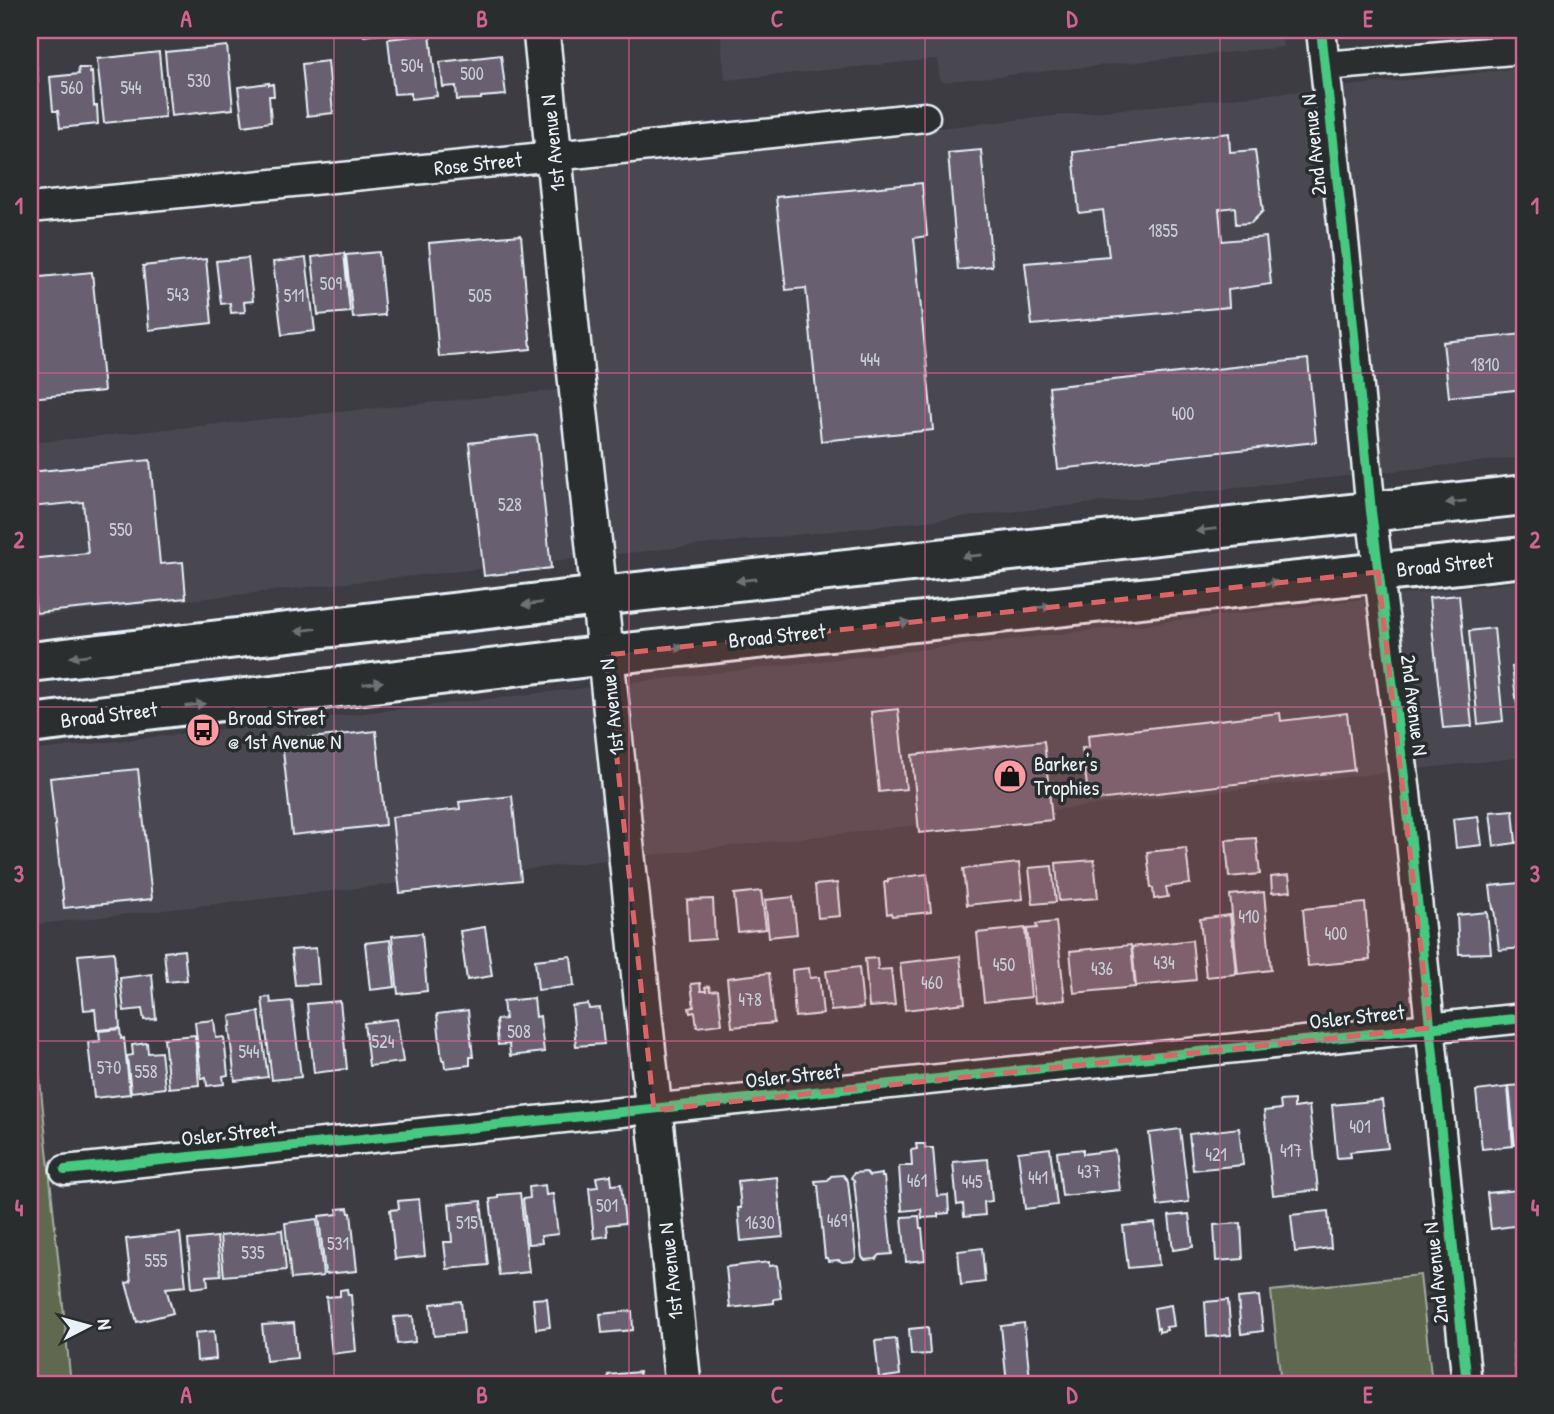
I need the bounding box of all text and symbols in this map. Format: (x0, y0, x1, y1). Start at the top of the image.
text: A (180, 3, 192, 34)
text: B (476, 3, 488, 34)
text: C (771, 3, 783, 34)
text: D (1067, 3, 1079, 34)
text: E (1363, 3, 1374, 34)
house number: 504 (401, 53, 423, 78)
house number: 500 (460, 61, 484, 86)
house number: 530 (187, 68, 211, 93)
house number: 560 (61, 75, 83, 100)
house number: 544 (120, 75, 142, 100)
street label: 1st Avenue N (533, 93, 572, 193)
street label: 2nd Avenue N (1294, 93, 1333, 197)
street label: Rose Street (433, 144, 524, 183)
text: 1 (15, 190, 23, 221)
text: 1 (1531, 190, 1539, 221)
house number: 1855 (1148, 218, 1178, 243)
house number: 509 (320, 271, 343, 296)
house number: 543 (167, 282, 189, 307)
house number: 511 (284, 283, 304, 308)
house number: 505 (468, 283, 492, 308)
house number: 444 (860, 347, 880, 372)
house number: 1810 (1471, 352, 1499, 377)
house number: 400 (1172, 401, 1194, 426)
house number: 528 (498, 492, 522, 517)
one-way arrow (1445, 497, 1467, 508)
house number: 550 (109, 517, 133, 542)
text: 2 (14, 524, 25, 555)
one-way arrow (1195, 524, 1217, 535)
text: 2 (1530, 524, 1541, 555)
street label: Broad Street (1395, 545, 1496, 584)
one-way arrow (961, 551, 983, 562)
one-way arrow (735, 575, 757, 586)
one-way arrow (1258, 578, 1280, 589)
one-way arrow (521, 599, 543, 610)
one-way arrow (1032, 602, 1054, 613)
street label: Broad Street (727, 616, 828, 655)
one-way arrow (890, 617, 912, 628)
one-way arrow (295, 624, 317, 635)
one-way arrow (663, 642, 685, 653)
one-way arrow (69, 650, 91, 661)
street label: 2nd Avenue N (1394, 653, 1435, 757)
street label: 1st Avenue N (592, 657, 631, 757)
one-way arrow (362, 678, 384, 689)
street label: Broad Street (59, 694, 160, 735)
one-way arrow (184, 699, 206, 710)
place label: Broad Street @ 1st Avenue N (228, 703, 341, 756)
bus stop icon: Broad Street @ 1st Avenue N (184, 711, 222, 749)
place label: Barker's Trophies (1034, 749, 1099, 802)
shop icon: Barker's Trophies (991, 757, 1029, 795)
text: 3 (14, 858, 24, 889)
text: 3 (1530, 858, 1540, 889)
house number: 410 (1238, 904, 1260, 929)
house number: 400 (1325, 921, 1347, 946)
house number: 434 (1153, 950, 1175, 975)
house number: 450 (993, 952, 1015, 977)
house number: 436 (1091, 956, 1113, 981)
house number: 460 (921, 970, 943, 995)
house number: 478 (738, 987, 762, 1012)
street label: Osler Street (1308, 997, 1407, 1036)
house number: 508 (507, 1019, 531, 1044)
house number: 524 (372, 1029, 395, 1054)
house number: 544 (238, 1039, 260, 1064)
house number: 570 (97, 1055, 121, 1080)
street label: Osler Street (744, 1056, 843, 1095)
house number: 558 (134, 1059, 158, 1084)
street label: Osler Street (180, 1114, 279, 1153)
house number: 401 (1349, 1114, 1371, 1139)
house number: 417 (1280, 1138, 1302, 1163)
house number: 421 (1205, 1142, 1227, 1167)
house number: 437 (1077, 1159, 1101, 1184)
house number: 441 (1028, 1165, 1048, 1190)
house number: 461 (907, 1168, 927, 1193)
house number: 445 (961, 1169, 983, 1194)
text: 4 (15, 1192, 24, 1223)
text: 4 (1531, 1192, 1540, 1223)
house number: 501 (596, 1193, 618, 1218)
house number: 469 (827, 1208, 848, 1233)
house number: 515 (456, 1210, 478, 1235)
house number: 1630 (745, 1210, 775, 1235)
street label: 1st Avenue N (651, 1221, 690, 1321)
street label: 2nd Avenue N (1416, 1221, 1455, 1325)
house number: 531 (327, 1231, 349, 1256)
house number: 535 (241, 1240, 265, 1265)
house number: 555 (145, 1248, 168, 1273)
north arrow (52, 1292, 122, 1362)
text: N (91, 1318, 118, 1331)
text: A (180, 1379, 192, 1410)
text: B (476, 1379, 488, 1410)
text: C (771, 1379, 783, 1410)
text: D (1067, 1379, 1079, 1410)
text: E (1363, 1379, 1374, 1410)

